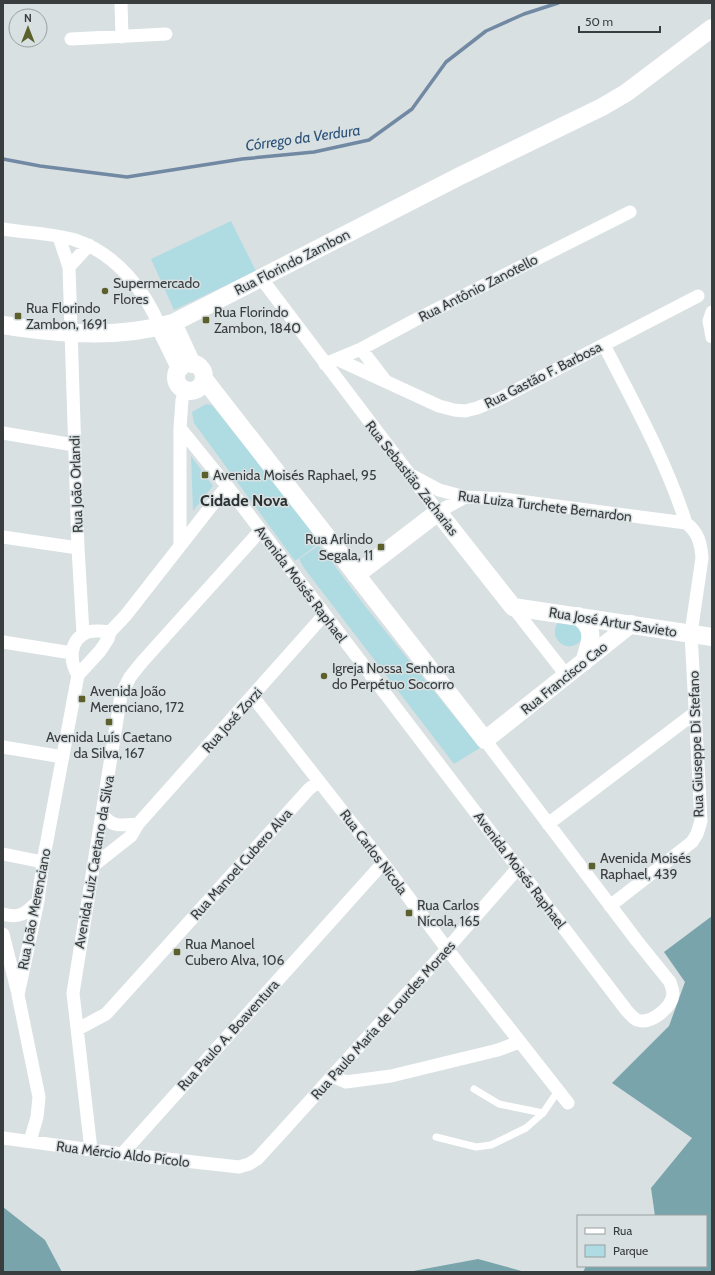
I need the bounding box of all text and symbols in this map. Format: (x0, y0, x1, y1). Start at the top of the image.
north arrow (8, 8, 48, 48)
scale bar (579, 8, 660, 34)
text: N (24, 11, 32, 25)
text: 50 m (585, 14, 613, 29)
water label: Córrego da Verdura (244, 121, 362, 155)
street label: Rua Florindo Zambon (231, 225, 353, 299)
street label: Rua Antônio Zanotello (415, 250, 541, 326)
place label: Supermercado Flores (113, 274, 200, 308)
marker: Supermercado Flores (100, 286, 110, 296)
place label: Rua Florindo Zambon, 1691 (26, 299, 107, 333)
place label: Rua Florindo Zambon, 1840 (214, 303, 301, 337)
marker: Rua Florindo Zambon, 1691 (13, 311, 23, 321)
marker: Rua Florindo Zambon, 1840 (201, 315, 211, 325)
street label: Rua Gastão F. Barbosa (481, 337, 605, 412)
street label: Rua Sebastião Zacharias (361, 417, 463, 539)
street label: Rua João Orlandi (65, 435, 87, 533)
place label: Avenida Moisés Raphael, 95 (213, 466, 377, 484)
marker: Avenida Moisés Raphael, 95 (200, 470, 210, 480)
street label: Rua Luiza Turchete Bernardon (457, 486, 633, 526)
district label: Cidade Nova (200, 491, 288, 510)
street label: Avenida Moisés Raphael (251, 522, 351, 647)
place label: Rua Arlindo Segala, 11 (305, 530, 373, 564)
marker: Rua Arlindo Segala, 11 (376, 542, 386, 552)
street label: Rua José Artur Savieto (548, 603, 679, 641)
street label: Rua Francisco Cao (517, 637, 611, 718)
place label: Igreja Nossa Senhora do Perpétuo Socorro (332, 659, 455, 693)
street label: Rua Giuseppe Di Stefano (684, 670, 708, 818)
marker: Igreja Nossa Senhora do Perpétuo Socorro (319, 671, 329, 681)
place label: Avenida João Merenciano, 172 (90, 682, 184, 716)
street label: Rua José Zorzi (198, 684, 266, 756)
marker: Avenida João Merenciano, 172 (77, 694, 87, 704)
marker: Avenida Luís Caetano da Silva, 167 (104, 717, 114, 727)
place label: Avenida Luís Caetano da Silva, 167 (46, 728, 172, 762)
street label: Avenida Luiz Caetano da Silva (70, 774, 118, 950)
street label: Rua Manoel Cubero Alva (186, 804, 296, 923)
street label: Rua Carlos Nicola (336, 806, 412, 898)
street label: Avenida Moisés Raphael (470, 808, 570, 933)
street label: Rua João Merenciano (13, 846, 55, 971)
place label: Avenida Moisés Raphael, 439 (600, 849, 691, 883)
marker: Avenida Moisés Raphael, 439 (587, 861, 597, 871)
place label: Rua Carlos Nícola, 165 (417, 896, 480, 930)
marker: Rua Carlos Nícola, 165 (404, 908, 414, 918)
place label: Rua Manoel Cubero Alva, 106 (185, 935, 285, 969)
street label: Rua Paulo Maria de Lourdes Moraes (307, 937, 459, 1103)
marker: Rua Manoel Cubero Alva, 106 (172, 947, 182, 957)
street label: Rua Paulo A. Boaventura (173, 975, 283, 1094)
street label: Rua Mércio Aldo Pícolo (55, 1137, 191, 1171)
legend (577, 1215, 707, 1267)
text: Rua (613, 1223, 632, 1238)
text: Parque (613, 1243, 648, 1258)

